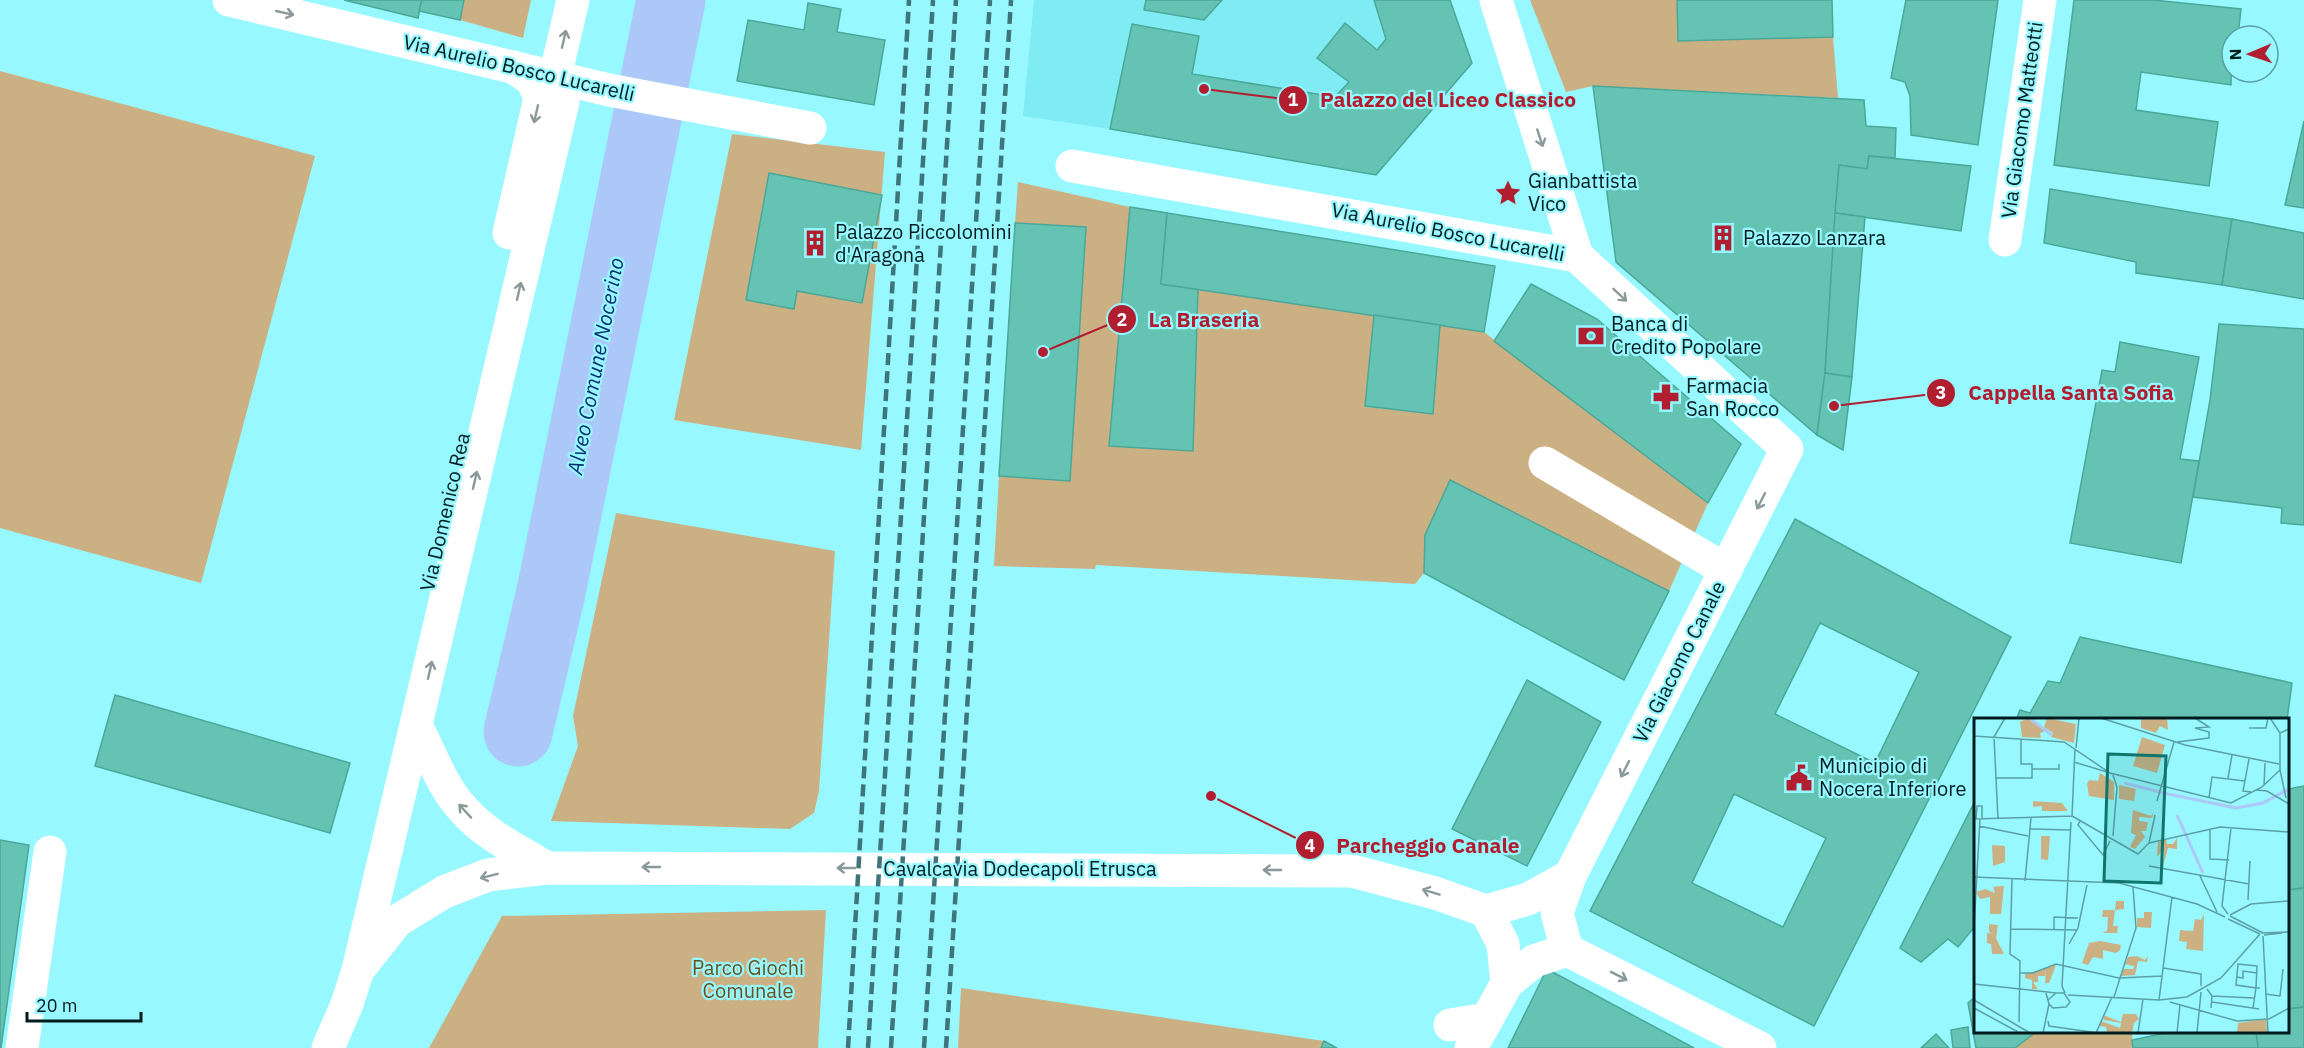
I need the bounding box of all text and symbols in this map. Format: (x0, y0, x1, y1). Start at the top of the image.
one-way arrow (276, 8, 295, 20)
street label: Via Giacomo Matteotti (1994, 20, 2049, 220)
north arrow (2220, 24, 2280, 84)
street label: Via Aurelio Bosco Lucarelli (401, 28, 638, 107)
one-way arrow (559, 29, 570, 49)
text: N (2225, 48, 2245, 61)
callout: Palazzo del Liceo Classico (1278, 81, 1588, 120)
text: Palazzo del Liceo Classico (1320, 85, 1576, 113)
text: 1 (1288, 88, 1299, 111)
one-way arrow (530, 104, 542, 123)
one-way arrow (1535, 128, 1546, 147)
place label: Gianbattista Vico (1528, 167, 1638, 217)
place icon: Gianbattista Vico (1493, 178, 1523, 208)
street label: Via Aurelio Bosco Lucarelli (1329, 196, 1567, 267)
place label: Palazzo Piccolomini d'Aragona (835, 218, 1012, 268)
building icon: Palazzo Lanzara (1708, 223, 1738, 253)
place label: Palazzo Lanzara (1743, 224, 1886, 251)
building icon: Palazzo Piccolomini d'Aragona (800, 228, 830, 258)
water label: Alveo Comune Nocerino (560, 255, 630, 478)
one-way arrow (514, 281, 525, 301)
one-way arrow (1612, 288, 1627, 302)
callout: La Braseria (1107, 300, 1272, 339)
text: La Braseria (1148, 305, 1260, 333)
text: 2 (1117, 308, 1127, 331)
place label: Banca di Credito Popolare (1611, 310, 1761, 360)
bank icon: Banca di Credito Popolare (1576, 321, 1606, 351)
place label: Farmacia San Rocco (1686, 372, 1779, 422)
callout: Cappella Santa Sofia (1926, 373, 2186, 412)
text: Cappella Santa Sofia (1968, 378, 2174, 406)
text: 3 (1936, 381, 1946, 404)
pharmacy icon: Farmacia San Rocco (1651, 382, 1681, 412)
street label: Via Domenico Rea (413, 430, 476, 594)
one-way arrow (469, 471, 481, 490)
one-way arrow (1755, 492, 1766, 510)
street label: Via Giacomo Canale (1626, 576, 1731, 747)
one-way arrow (425, 661, 437, 680)
inset map (1974, 718, 2289, 1033)
place label: Municipio di Nocera Inferiore (1819, 752, 1966, 802)
one-way arrow (1618, 759, 1630, 777)
public building icon: Municipio di Nocera Inferiore (1784, 763, 1814, 793)
one-way arrow (458, 803, 472, 818)
callout: Parcheggio Canale (1295, 826, 1532, 865)
text: Parcheggio Canale (1336, 831, 1520, 859)
text: 4 (1305, 834, 1316, 857)
street label: Cavalcavia Dodecapoli Etrusca (883, 855, 1157, 882)
one-way arrow (642, 861, 662, 873)
one-way arrow (837, 862, 857, 874)
one-way arrow (1263, 865, 1283, 876)
one-way arrow (480, 870, 499, 882)
one-way arrow (1422, 885, 1441, 896)
park label: Parco Giochi Comunale (692, 954, 804, 1004)
one-way arrow (1610, 971, 1628, 983)
scale bar (27, 985, 141, 1023)
text: 20 m (36, 994, 78, 1017)

